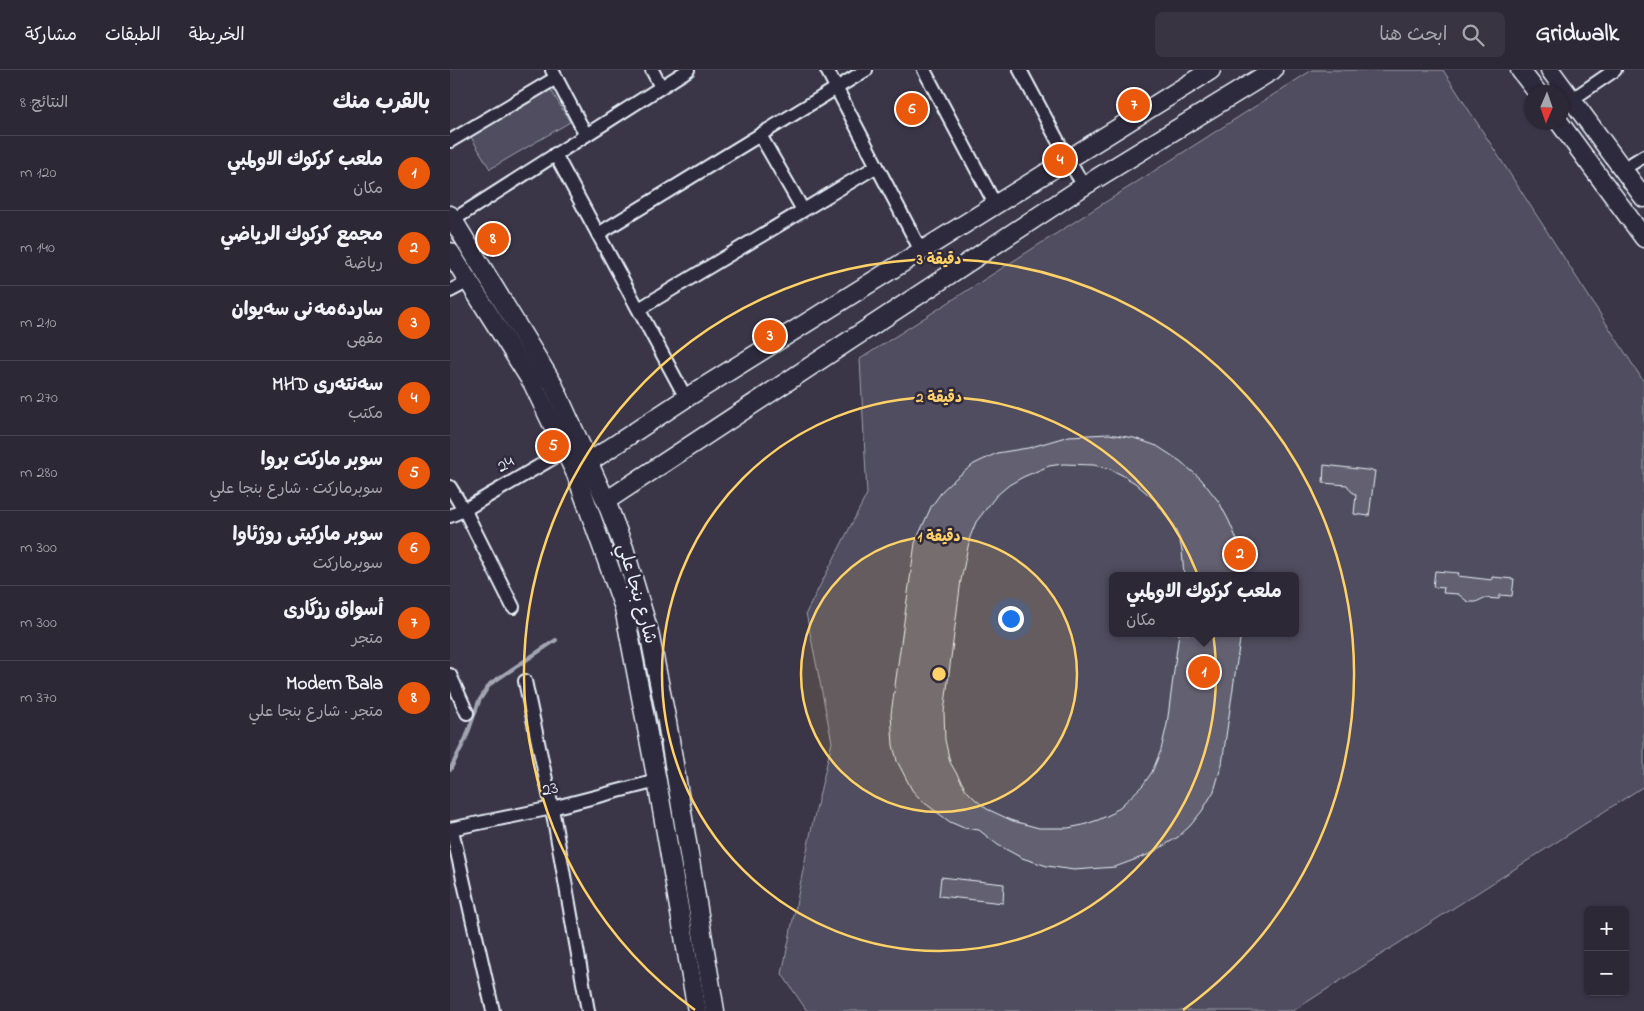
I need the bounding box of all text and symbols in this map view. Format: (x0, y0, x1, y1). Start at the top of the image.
search box (1155, 12, 1505, 57)
text: Gridwalk (1535, 17, 1619, 52)
icon: search (1459, 21, 1487, 49)
text: ابحث هنا (1379, 22, 1447, 49)
text: مشاركة (25, 23, 77, 49)
text: الطبقات (105, 23, 161, 49)
text: الخريطة (189, 23, 245, 49)
north arrow (1524, 85, 1569, 130)
pin: 7 (1118, 86, 1150, 124)
text: بالقرب منك (333, 88, 430, 118)
pin: 6 (896, 90, 928, 128)
text: النتائج: 8 (20, 91, 68, 115)
pin: 4 (1044, 141, 1076, 179)
text: ملعب كركوك الاولمبي (227, 147, 383, 174)
text: 120 m (20, 161, 56, 185)
text: 1 (411, 161, 417, 185)
text: مكان (353, 177, 383, 201)
pin: 8 (477, 220, 509, 258)
text: مجمع كركوك الرياضي (221, 222, 383, 249)
text: 140 m (20, 236, 55, 260)
text: 2 (410, 236, 418, 260)
text: 3 دقيقة (916, 249, 961, 271)
text: رياضة (345, 252, 383, 276)
text: ساردەمەنی سەیوان (231, 297, 383, 324)
text: 210 m (20, 311, 56, 335)
text: 3 (411, 311, 417, 335)
pin: 3 (754, 317, 786, 355)
text: مقهى (346, 327, 383, 351)
text: سەنتەری MHD (272, 372, 383, 399)
text: 270 m (20, 386, 58, 410)
text: 4 (411, 386, 417, 410)
text: 2 دقيقة (915, 387, 962, 409)
text: مكتب (348, 402, 383, 426)
pin: 5 (537, 427, 569, 465)
text: سوبر ماركت بروا (261, 447, 383, 474)
street label: 24 (492, 449, 520, 480)
text: 280 m (20, 461, 57, 485)
text: 5 (409, 461, 419, 485)
text: سوبرماركت · شارع بنجا علي (210, 477, 383, 501)
text: سوبر ماركيتى روژئاوا (233, 522, 383, 549)
text: 1 دقيقة (917, 526, 961, 548)
pin: 2 (1224, 535, 1256, 573)
text: 300 m (20, 536, 57, 560)
text: 6 (410, 536, 418, 560)
street label: شارع بنجا علي (608, 541, 663, 647)
text: سوبرماركت (313, 552, 383, 576)
popup (1109, 572, 1299, 637)
text: ملعب كركوك الاولمبي (1126, 579, 1282, 606)
text: أسواق رزگارى (283, 597, 383, 624)
your location (998, 606, 1024, 632)
text: مكان (1126, 609, 1156, 633)
text: 300 m (20, 611, 57, 635)
text: 7 (411, 611, 417, 635)
text: متجر (352, 627, 383, 651)
pin: 1 (1188, 653, 1220, 691)
centre of rings (930, 665, 948, 683)
text: Modern Bala (286, 671, 383, 698)
text: 370 m (20, 686, 57, 710)
text: 8 (411, 686, 417, 710)
text: متجر · شارع بنجا علي (249, 700, 383, 724)
street label: 23 (539, 775, 561, 805)
map controls (1584, 906, 1629, 996)
button: + (1584, 906, 1629, 951)
button: − (1584, 951, 1629, 996)

